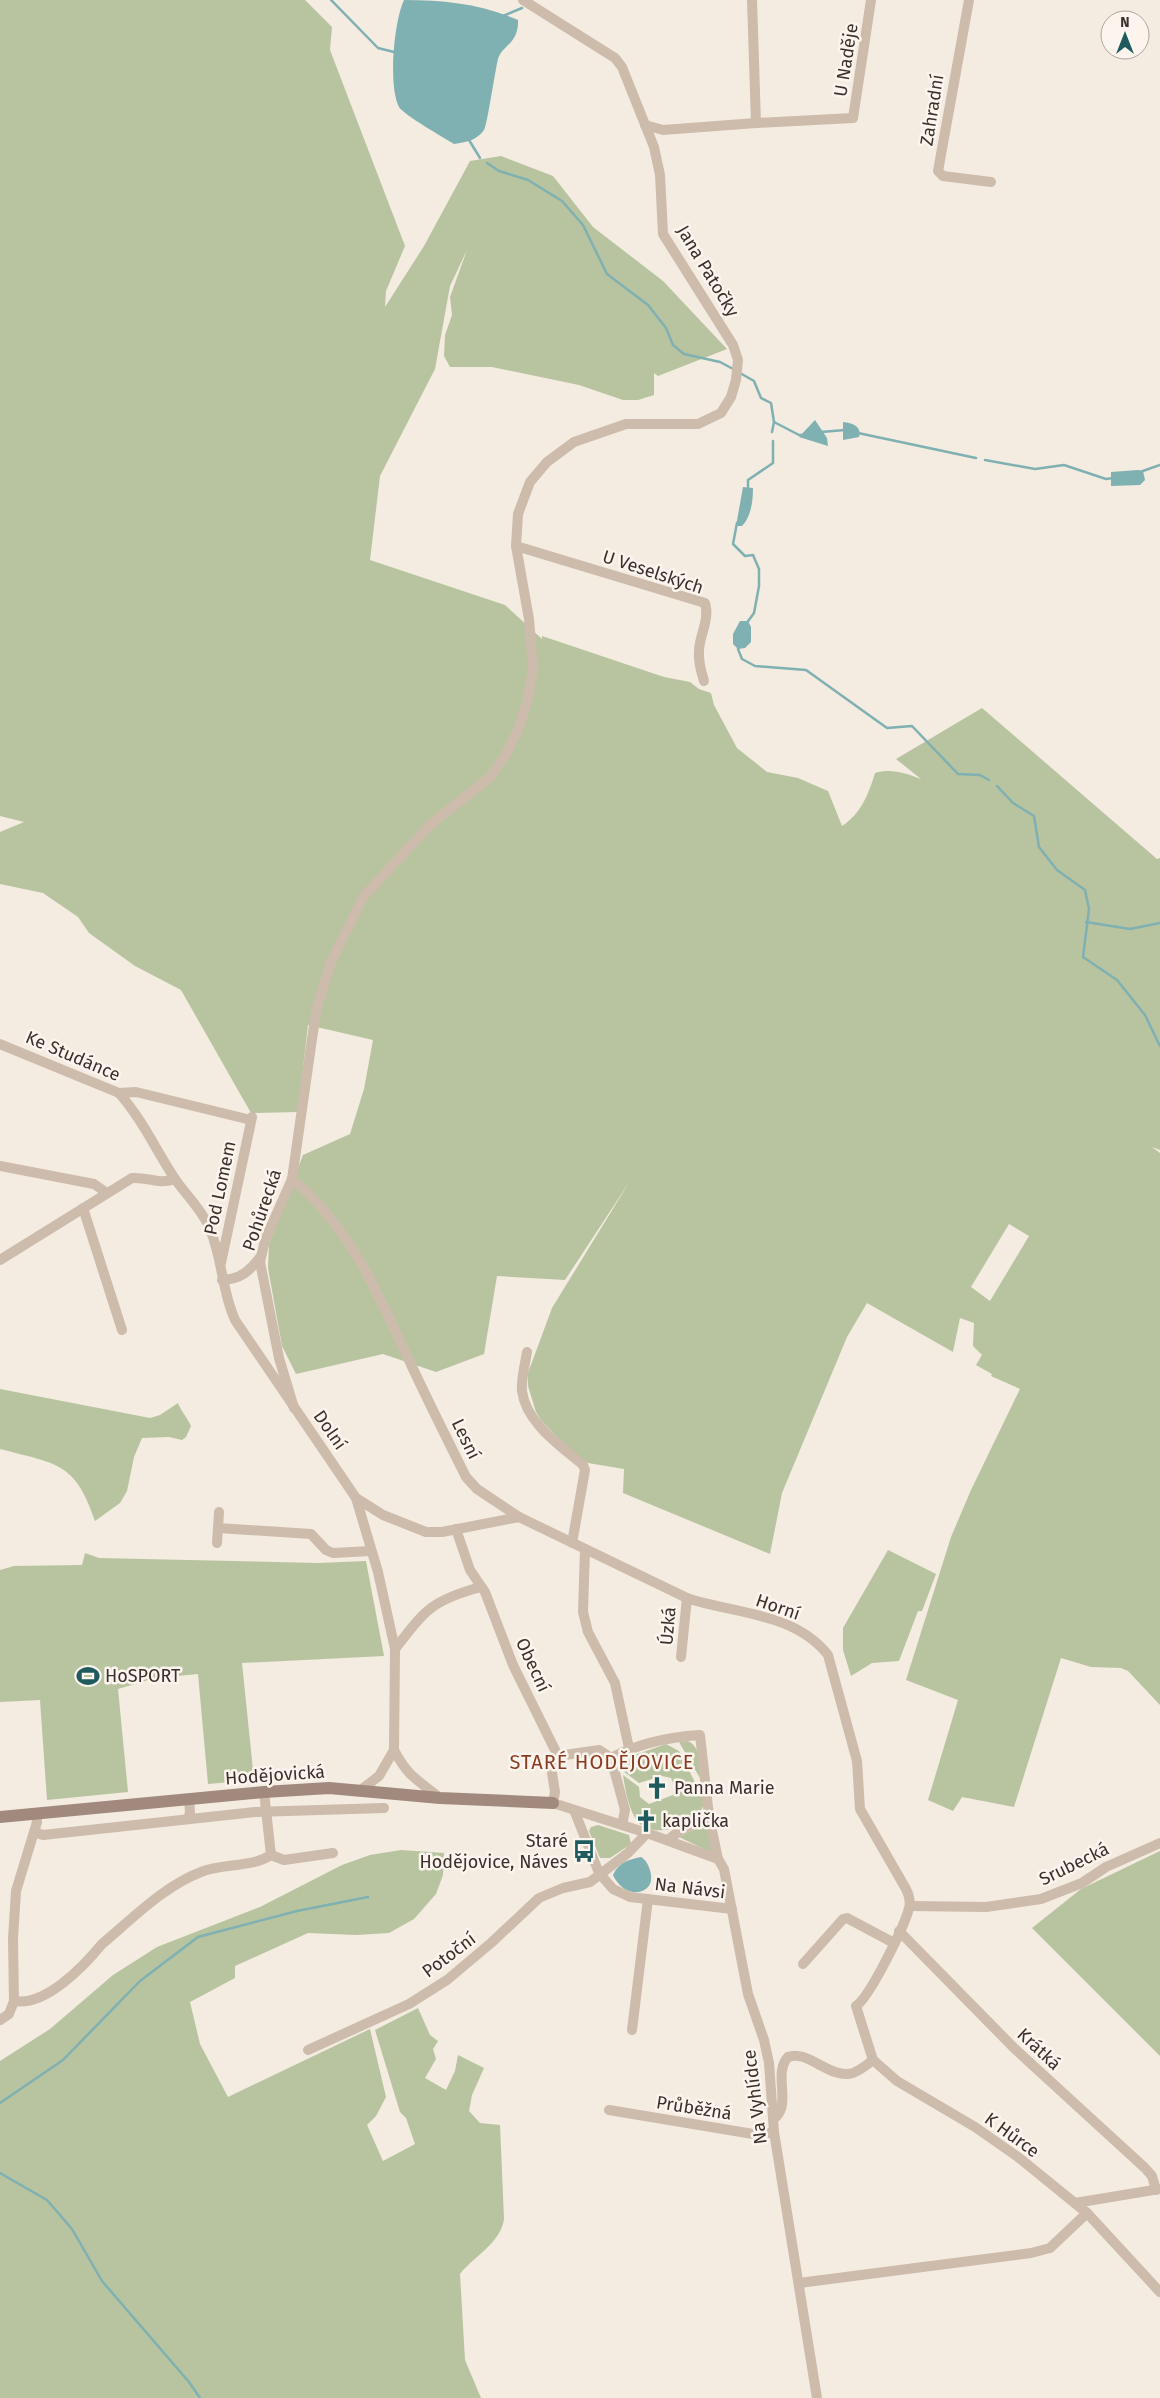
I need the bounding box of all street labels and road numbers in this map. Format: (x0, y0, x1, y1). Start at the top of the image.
street label: U Naděje (829, 22, 863, 98)
street label: Zahradní (916, 73, 948, 147)
street label: Jana Patočky (672, 221, 744, 321)
street label: U Veselských (600, 545, 706, 599)
street label: Ke Studánce (22, 1026, 124, 1086)
street label: Pod Lomem (199, 1139, 241, 1237)
street label: Pohůrecká (238, 1166, 286, 1254)
street label: Dolní (309, 1406, 351, 1454)
street label: Lesní (447, 1415, 485, 1463)
street label: Horní (753, 1589, 803, 1625)
street label: Úzká (654, 1606, 681, 1646)
street label: Obecní (511, 1634, 555, 1696)
street label: Hodějovická (224, 1761, 326, 1789)
street label: Srubecká (1035, 1838, 1113, 1890)
street label: Na Návsi (653, 1873, 727, 1903)
street label: Potoční (418, 1928, 480, 1982)
street label: Krátká (1012, 2023, 1066, 2075)
street label: Na Vyhlídce (738, 2048, 772, 2146)
street label: Průběžná (655, 2091, 733, 2125)
street label: K Hůrce (980, 2108, 1044, 2162)

